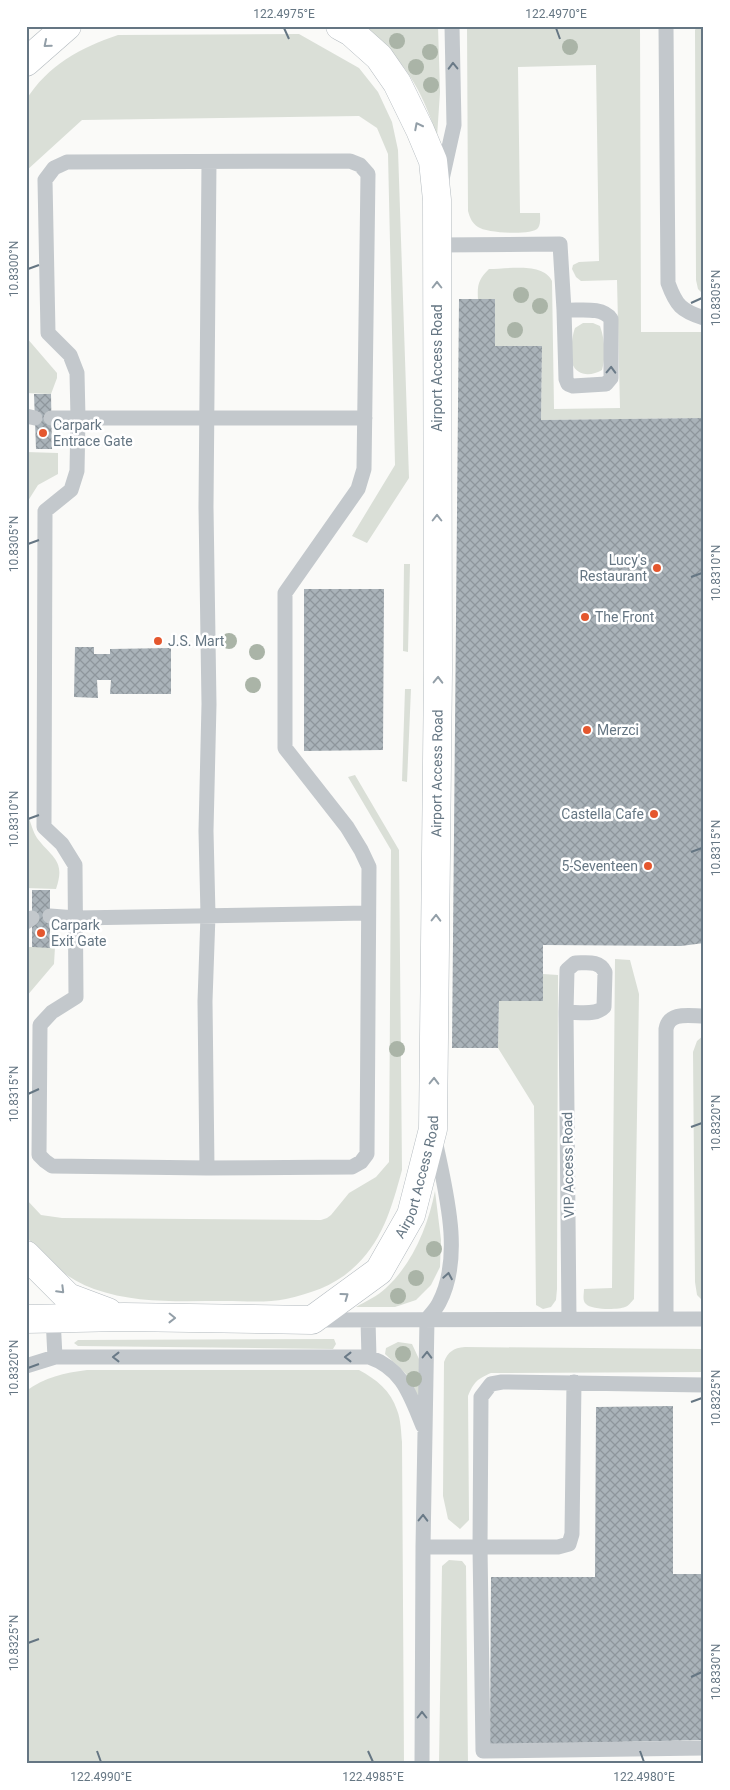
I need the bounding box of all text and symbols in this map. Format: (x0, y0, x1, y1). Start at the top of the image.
text: 122.4975°E (253, 7, 315, 21)
text: 122.4970°E (525, 7, 587, 21)
one-way arrow (43, 38, 52, 47)
one-way arrow (448, 62, 458, 70)
one-way arrow (414, 122, 424, 131)
text: 10.8300°N (7, 241, 21, 297)
text: 10.8305°N (709, 270, 723, 326)
one-way arrow (432, 281, 442, 289)
street label: Airport Access Road (429, 304, 445, 432)
one-way arrow (605, 366, 616, 374)
place label: Carpark Entrace Gate (53, 417, 133, 449)
marker: Carpark Entrace Gate (37, 427, 49, 439)
one-way arrow (432, 514, 442, 522)
text: 10.8305°N (7, 516, 21, 572)
text: 10.8310°N (709, 545, 723, 601)
place label: Lucy's Restaurant (579, 552, 647, 584)
marker: Lucy's Restaurant (651, 562, 663, 574)
place label: The Front (595, 609, 655, 625)
marker: The Front (579, 611, 591, 623)
place label: J.S. Mart (168, 633, 225, 649)
marker: J.S. Mart (152, 635, 164, 647)
one-way arrow (433, 676, 443, 684)
street label: Airport Access Road (428, 709, 446, 837)
place label: Merzci (597, 722, 639, 738)
marker: Merzci (581, 724, 593, 736)
text: 10.8310°N (7, 791, 21, 847)
place label: Castella Cafe (561, 806, 644, 822)
marker: Castella Cafe (648, 808, 660, 820)
text: 10.8315°N (709, 820, 723, 876)
place label: 5-Seventeen (562, 858, 638, 874)
marker: 5-Seventeen (642, 860, 654, 872)
one-way arrow (431, 914, 441, 922)
place label: Carpark Exit Gate (51, 917, 107, 949)
marker: Carpark Exit Gate (35, 927, 47, 939)
text: 10.8315°N (7, 1066, 21, 1122)
one-way arrow (429, 1076, 439, 1084)
text: 10.8320°N (709, 1095, 723, 1151)
street label: VIP Access Road (559, 1112, 577, 1218)
street label: Airport Access Road (391, 1115, 441, 1241)
one-way arrow (442, 1271, 453, 1280)
one-way arrow (55, 1284, 64, 1293)
one-way arrow (339, 1293, 349, 1302)
one-way arrow (169, 1313, 177, 1323)
text: 10.8320°N (7, 1340, 21, 1396)
one-way arrow (422, 1351, 432, 1358)
one-way arrow (111, 1352, 119, 1362)
one-way arrow (344, 1352, 352, 1362)
text: 10.8325°N (709, 1370, 723, 1426)
one-way arrow (418, 1513, 429, 1521)
text: 10.8325°N (7, 1615, 21, 1671)
text: 10.8330°N (709, 1644, 723, 1700)
one-way arrow (417, 1711, 427, 1718)
text: 122.4990°E (70, 1770, 132, 1784)
text: 122.4985°E (342, 1770, 404, 1784)
text: 122.4980°E (613, 1770, 675, 1784)

